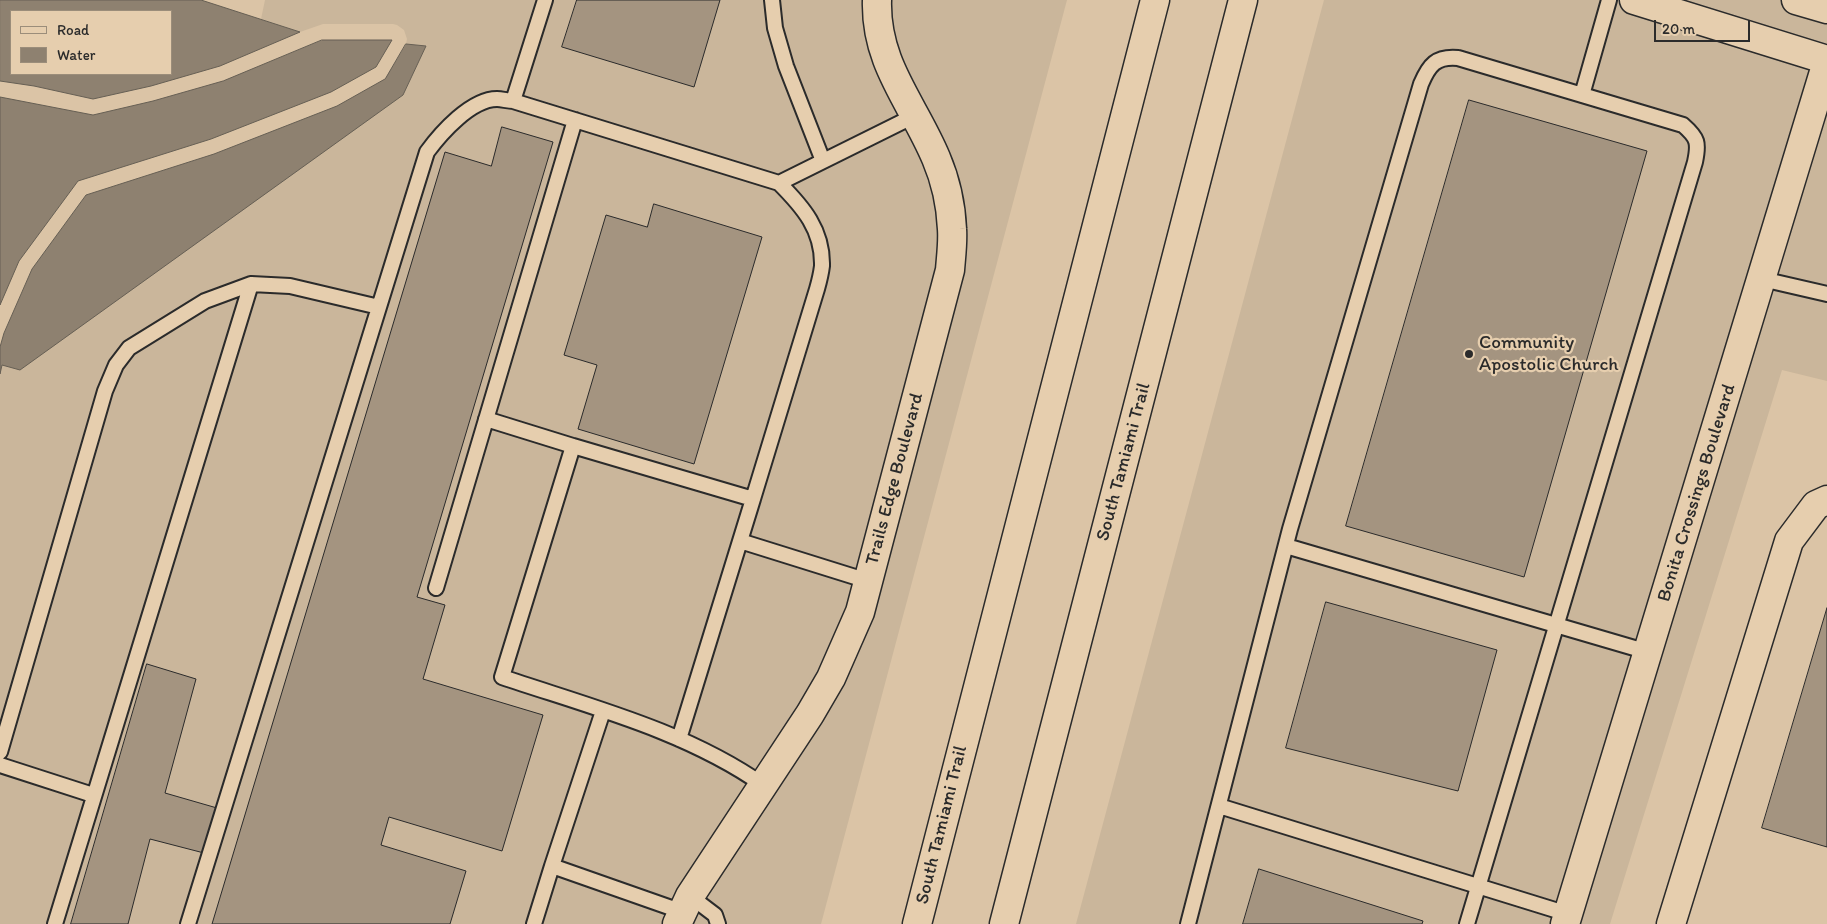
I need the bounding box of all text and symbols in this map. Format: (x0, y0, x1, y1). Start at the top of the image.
legend (10, 10, 172, 75)
scale bar (1657, 10, 1753, 42)
text: 20 m (1662, 20, 1695, 38)
text: Road (57, 21, 89, 39)
text: Water (57, 46, 95, 64)
place label: Community Apostolic Church (1479, 332, 1619, 376)
marker: Community Apostolic Church (1463, 348, 1475, 360)
street label: South Tamiami Trail (1092, 380, 1156, 544)
street label: Bonita Crossings Boulevard (1653, 381, 1741, 605)
street label: Trails Edge Boulevard (861, 390, 929, 568)
street label: South Tamiami Trail (911, 743, 973, 907)

